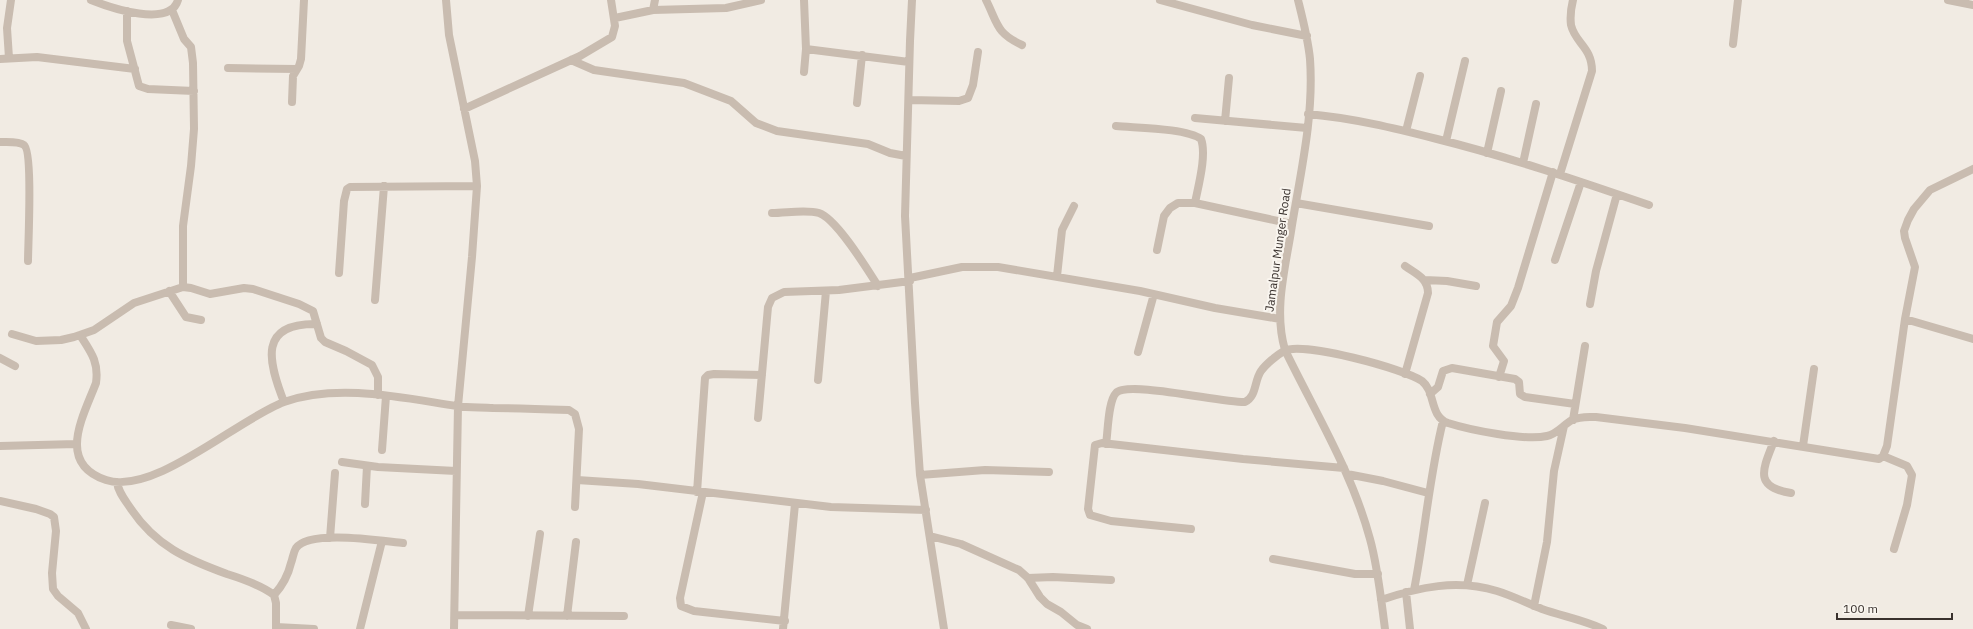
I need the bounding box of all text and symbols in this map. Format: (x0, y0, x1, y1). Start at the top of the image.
street label: Jamalpur Munger Road (1261, 187, 1294, 313)
scale bar (1837, 595, 1952, 621)
text: 100 m (1843, 601, 1878, 616)

